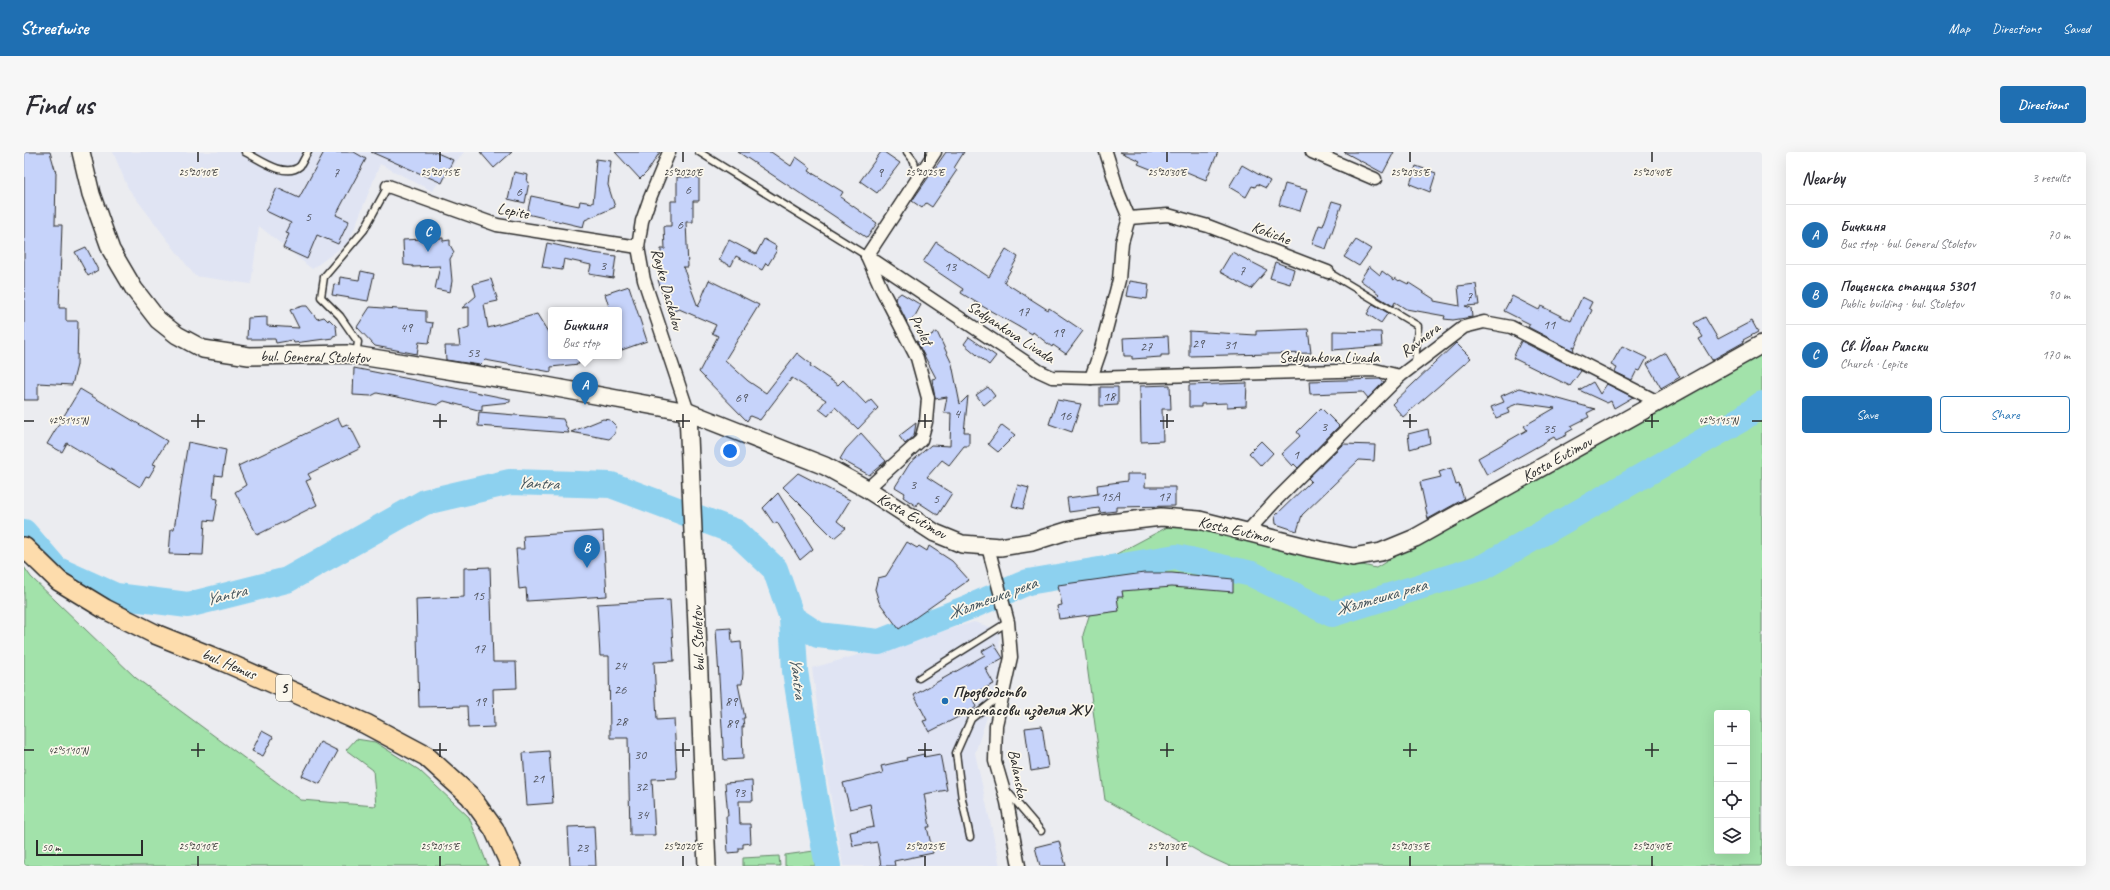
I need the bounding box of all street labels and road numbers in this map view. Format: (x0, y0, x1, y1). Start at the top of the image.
street label: Lepite (496, 198, 532, 224)
street label: Kokiche (1249, 217, 1295, 250)
street label: Rayko Daskalov (647, 246, 688, 334)
street label: Sedyankova Livada (963, 296, 1059, 368)
street label: Prolet (905, 311, 939, 351)
street label: Ravnera (1396, 317, 1445, 362)
street label: bul. General Stoletov (260, 346, 372, 368)
street label: Sedyankova Livada (1279, 347, 1380, 367)
street label: Kosta Evtimov (1519, 431, 1597, 486)
street label: Kosta Evtimov (874, 488, 952, 545)
street label: Kosta Evtimov (1196, 512, 1277, 549)
street label: bul. Stoletov (687, 604, 709, 672)
street label: bul. Hemus (199, 644, 261, 685)
road number: 5 (276, 675, 292, 701)
street label: Balanska (1003, 748, 1033, 802)

